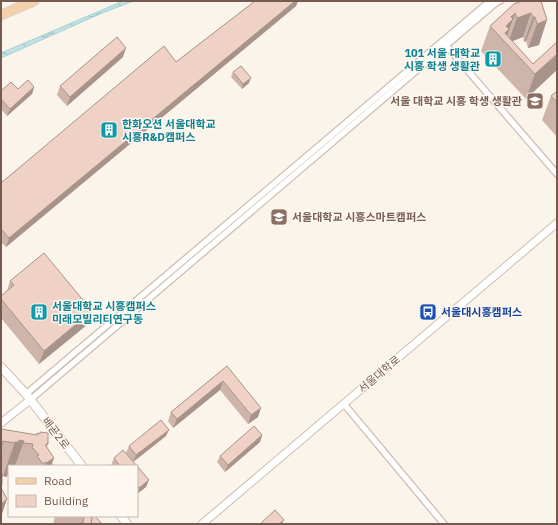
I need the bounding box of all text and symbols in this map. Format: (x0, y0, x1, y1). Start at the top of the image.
place label: 101 서울 대학교 시흥 학생 생활관 (404, 46, 480, 73)
building icon: 101 서울 대학교 시흥 학생 생활관 (483, 49, 503, 69)
school or university icon: 서울 대학교 시흥 학생 생활관 (525, 91, 545, 111)
place label: 서울 대학교 시흥 학생 생활관 (390, 94, 522, 108)
place label: 한화오션 서울대학교 시흥R&D캠퍼스 (122, 117, 216, 144)
building icon: 한화오션 서울대학교 시흥R&D캠퍼스 (99, 120, 119, 140)
school or university icon: 서울대학교 시흥스마트캠퍼스 (269, 207, 289, 227)
place label: 서울대학교 시흥스마트캠퍼스 (292, 210, 426, 224)
place label: 서울대학교 시흥캠퍼스 미래모빌리티연구동 (52, 299, 156, 326)
building icon: 서울대학교 시흥캠퍼스 미래모빌리티연구동 (29, 302, 49, 322)
bus stop icon: 서울대시흥캠퍼스 (418, 302, 438, 322)
place label: 서울대시흥캠퍼스 (441, 305, 522, 319)
street label: 서울대학로 (355, 352, 403, 396)
street label: 배곧2로 (39, 414, 73, 452)
legend (8, 465, 138, 517)
text: Road (44, 473, 72, 488)
text: Building (44, 493, 89, 508)

